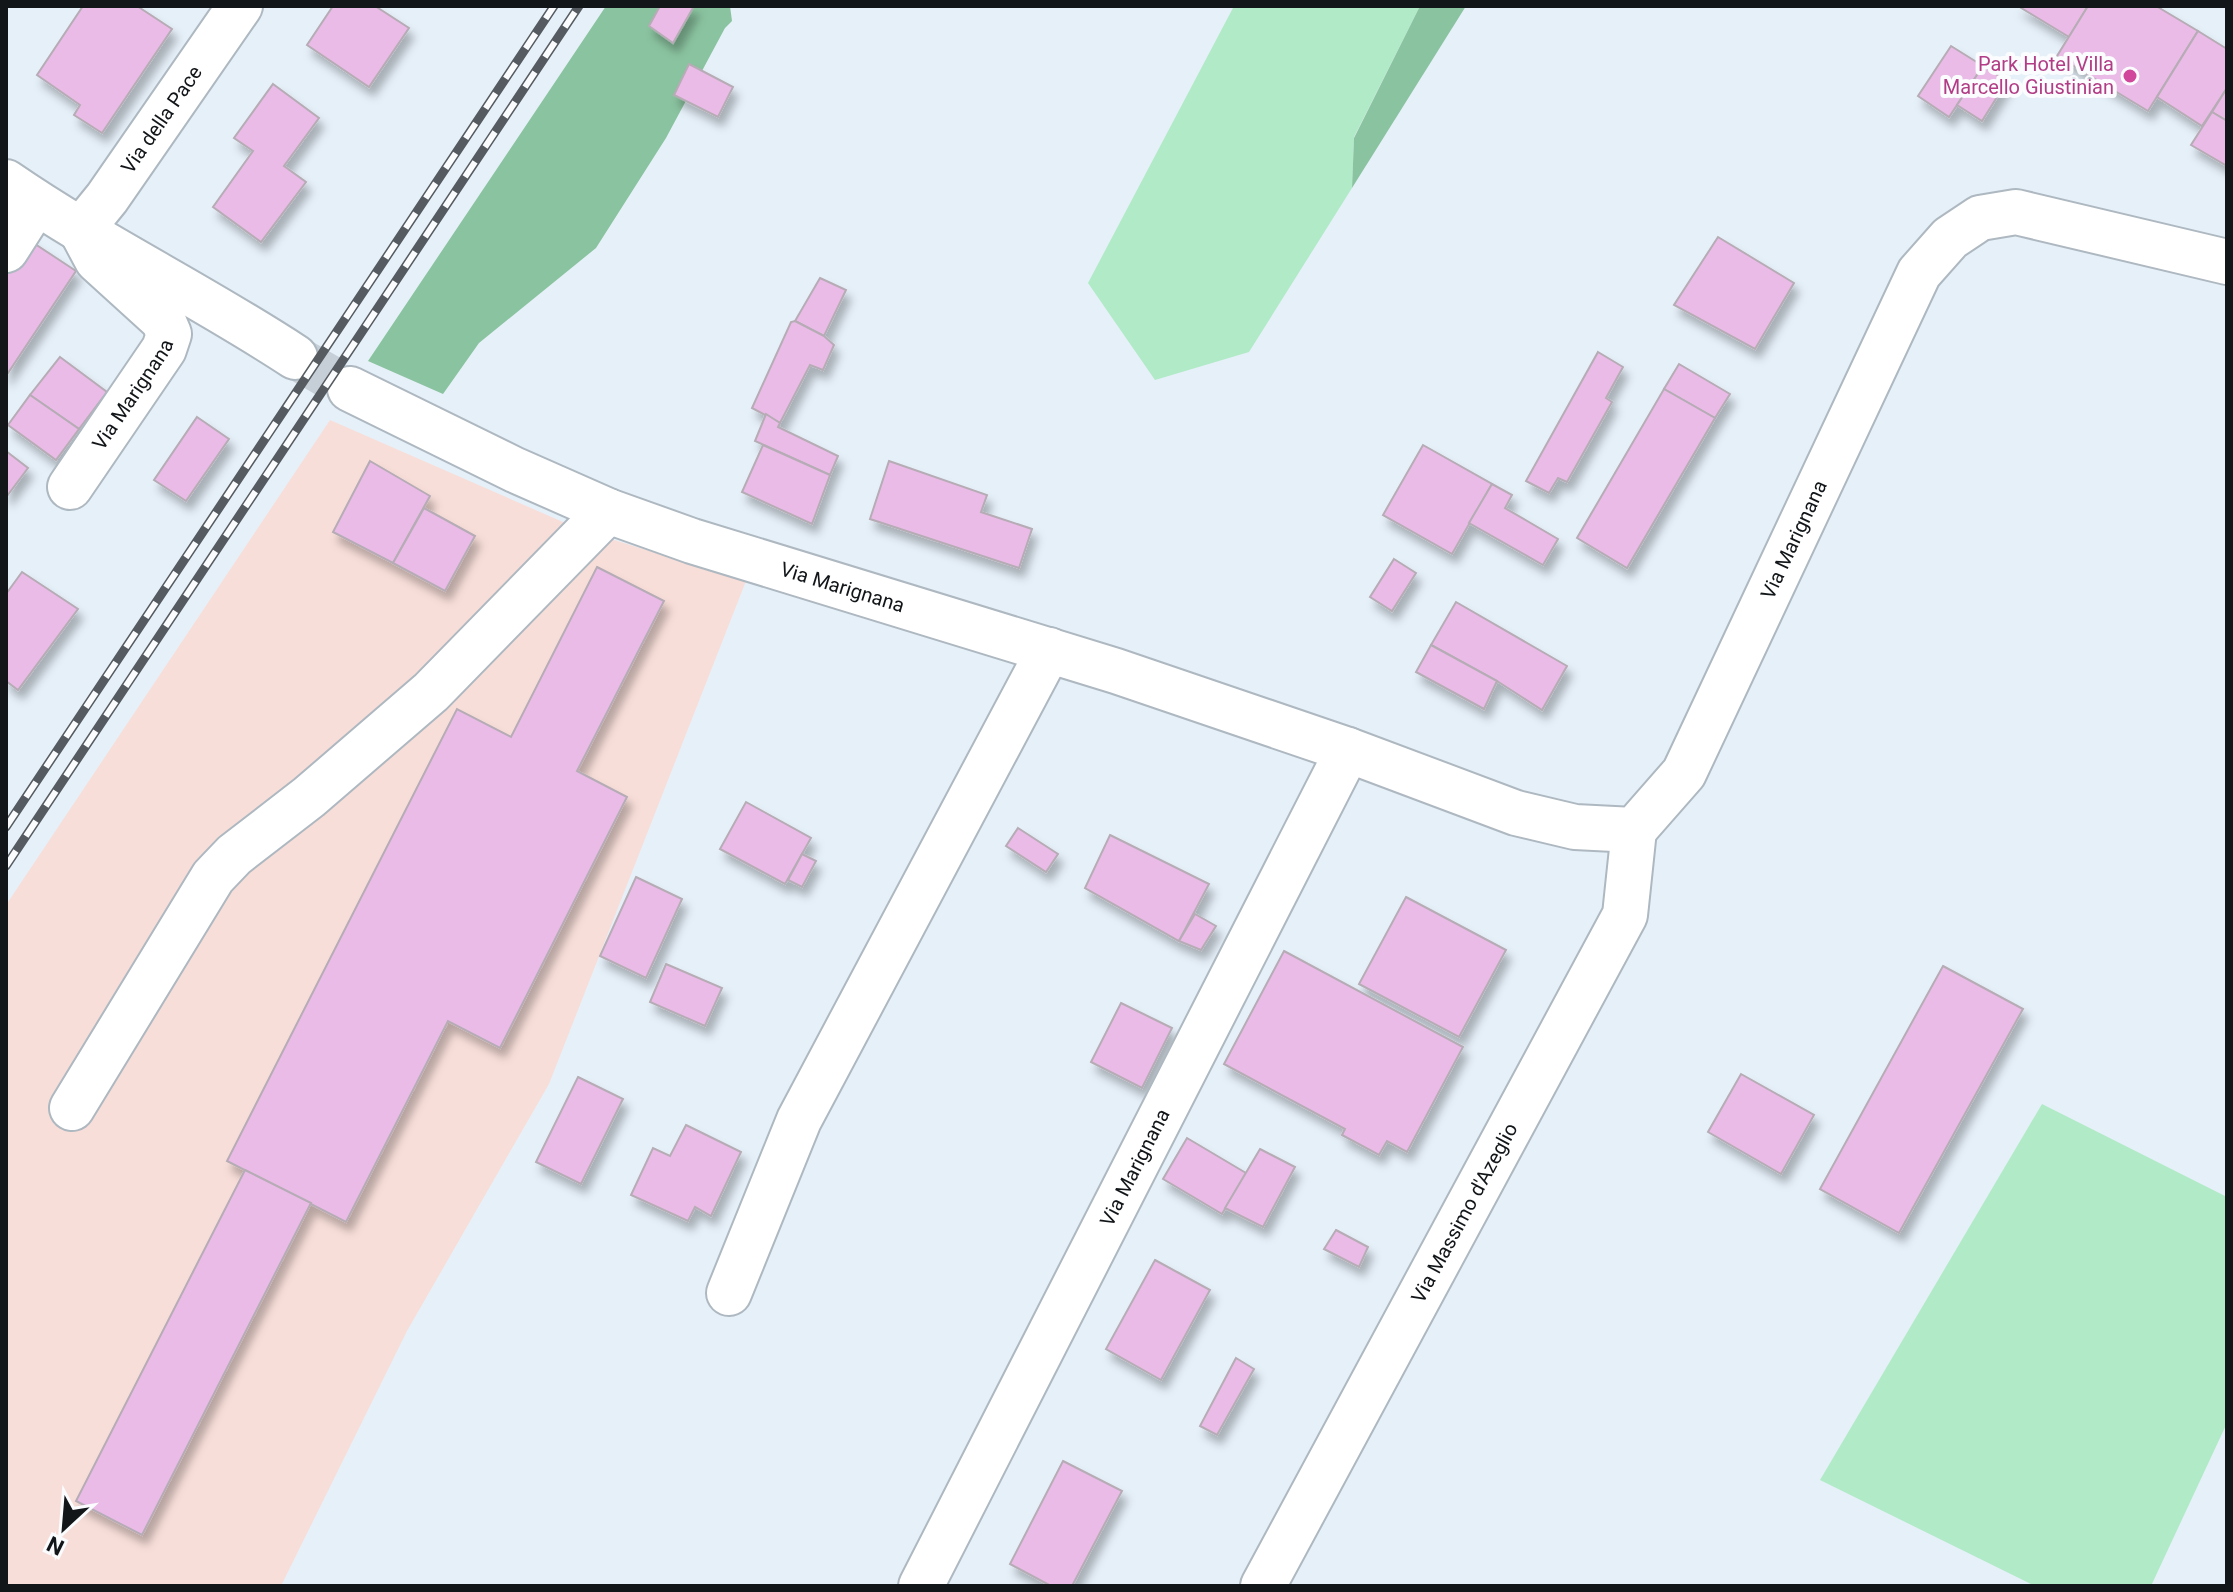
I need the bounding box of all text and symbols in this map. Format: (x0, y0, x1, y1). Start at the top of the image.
place label: Park Hotel Villa Marcello Giustinian (1943, 52, 2114, 99)
street label: Via della Pace (116, 61, 207, 178)
marker: Park Hotel Villa Marcello Giustinian (2121, 67, 2139, 85)
street label: Via Marignana (87, 336, 178, 454)
street label: Via Marignana (1755, 476, 1832, 603)
street label: Via Marignana (777, 557, 907, 617)
street label: Via Marignana (1095, 1105, 1175, 1230)
street label: Via Massimo d'Azeglio (1406, 1119, 1523, 1307)
north arrow (24, 1488, 104, 1568)
text: N (43, 1531, 68, 1560)

